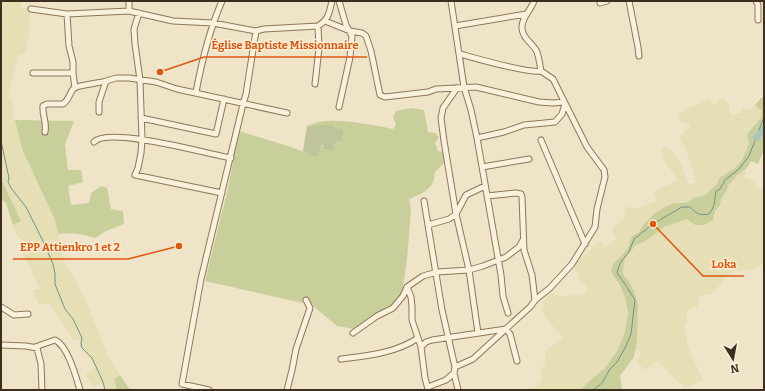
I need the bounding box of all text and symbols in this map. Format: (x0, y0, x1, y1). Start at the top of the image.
callout: Église Baptiste Missionnaire (204, 34, 367, 57)
text: Église Baptiste Missionnaire (211, 38, 359, 52)
callout: EPP Attienkro 1 et 2 (13, 236, 128, 259)
text: EPP Attienkro 1 et 2 (20, 241, 120, 254)
callout: Loka (703, 253, 744, 276)
text: Loka (712, 258, 737, 271)
north arrow (713, 339, 753, 379)
text: N (729, 361, 740, 376)

